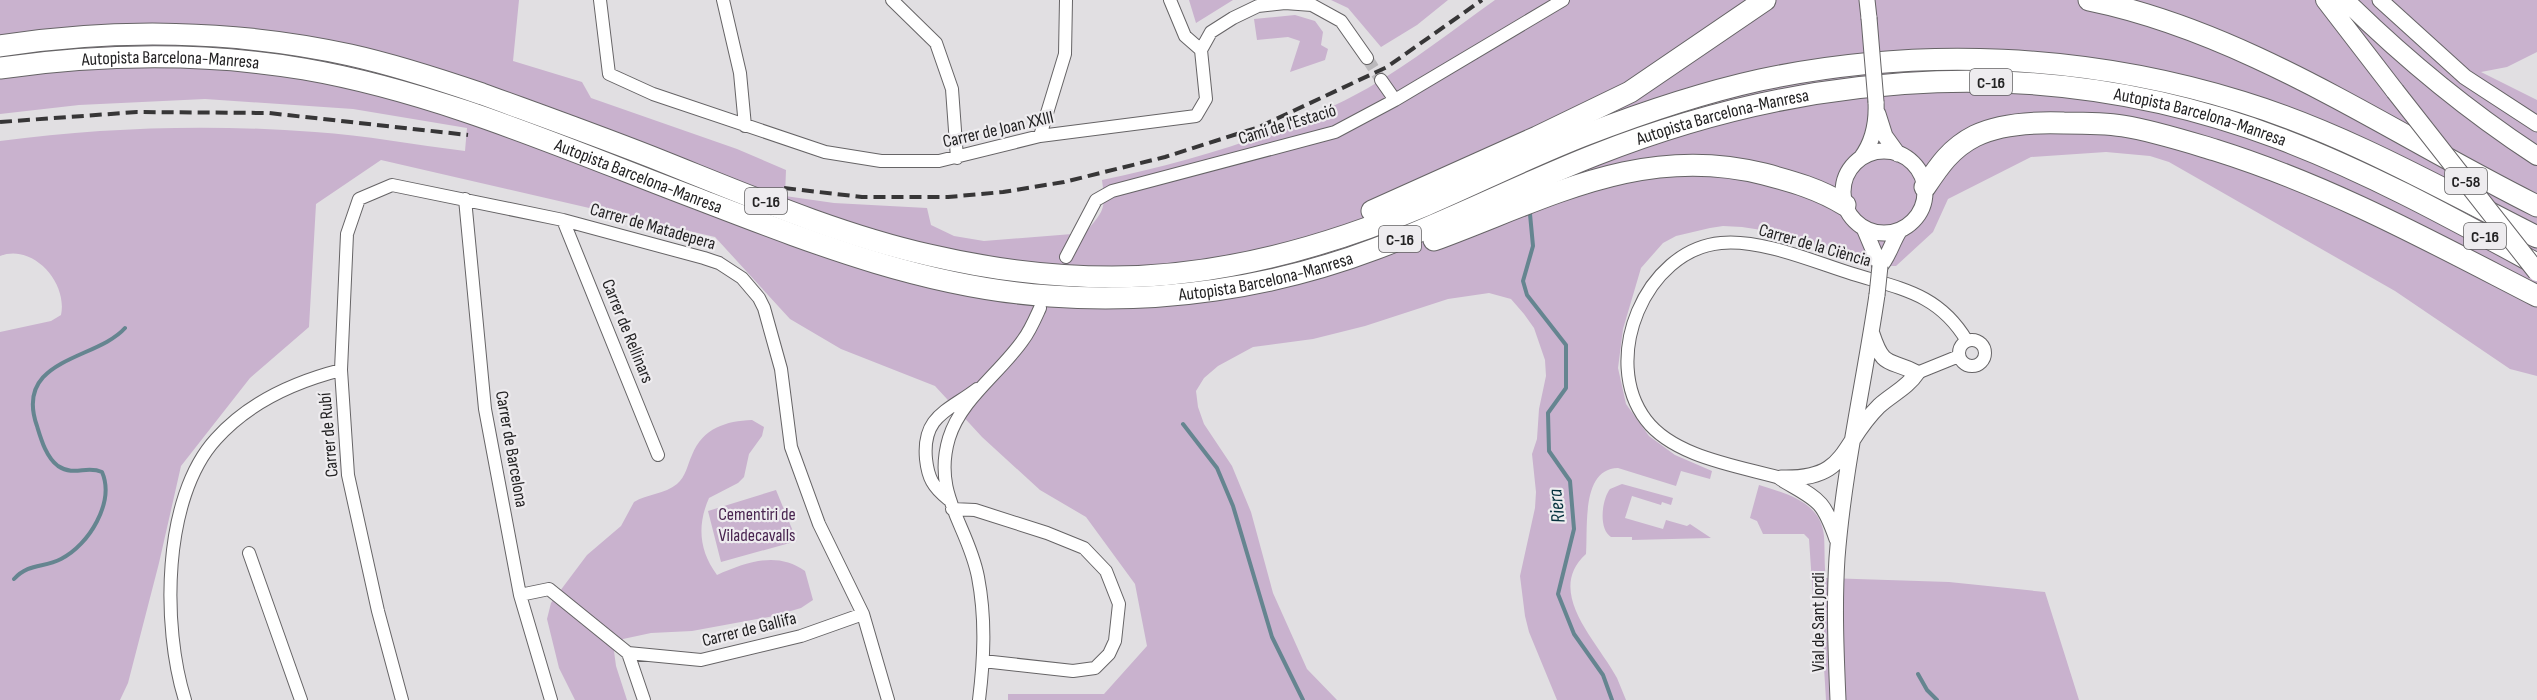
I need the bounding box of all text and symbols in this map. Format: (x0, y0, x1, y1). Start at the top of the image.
street label: Autopista Barcelona-Manresa (80, 47, 260, 74)
road number: C-16 (1970, 69, 2012, 95)
street label: Autopista Barcelona-Manresa (2111, 84, 2289, 151)
street label: Autopista Barcelona-Manresa (1633, 85, 1811, 150)
street label: Camí de l'Estació (1236, 100, 1339, 149)
street label: Carrer de Joan XXIII (941, 107, 1056, 152)
street label: Autopista Barcelona-Manresa (551, 134, 725, 218)
road number: C-58 (2445, 168, 2487, 194)
road number: C-16 (745, 188, 787, 214)
street label: Carrer de Matadepera (588, 199, 718, 254)
street label: Carrer de la Ciència (1756, 219, 1874, 272)
road number: C-16 (2464, 223, 2506, 249)
road number: C-16 (1379, 226, 1421, 252)
street label: Autopista Barcelona-Manresa (1177, 248, 1356, 306)
street label: Carrer de Rellinars (597, 276, 658, 386)
street label: Carrer de Barcelona (491, 389, 532, 509)
street label: Carrer de Rubí (314, 391, 343, 478)
water label: Riera (1543, 488, 1571, 524)
park label: Cementiri de Viladecavalls (718, 504, 796, 546)
street label: Vial de Sant Jordi (1808, 572, 1829, 672)
street label: Carrer de Gallifa (700, 608, 799, 651)

